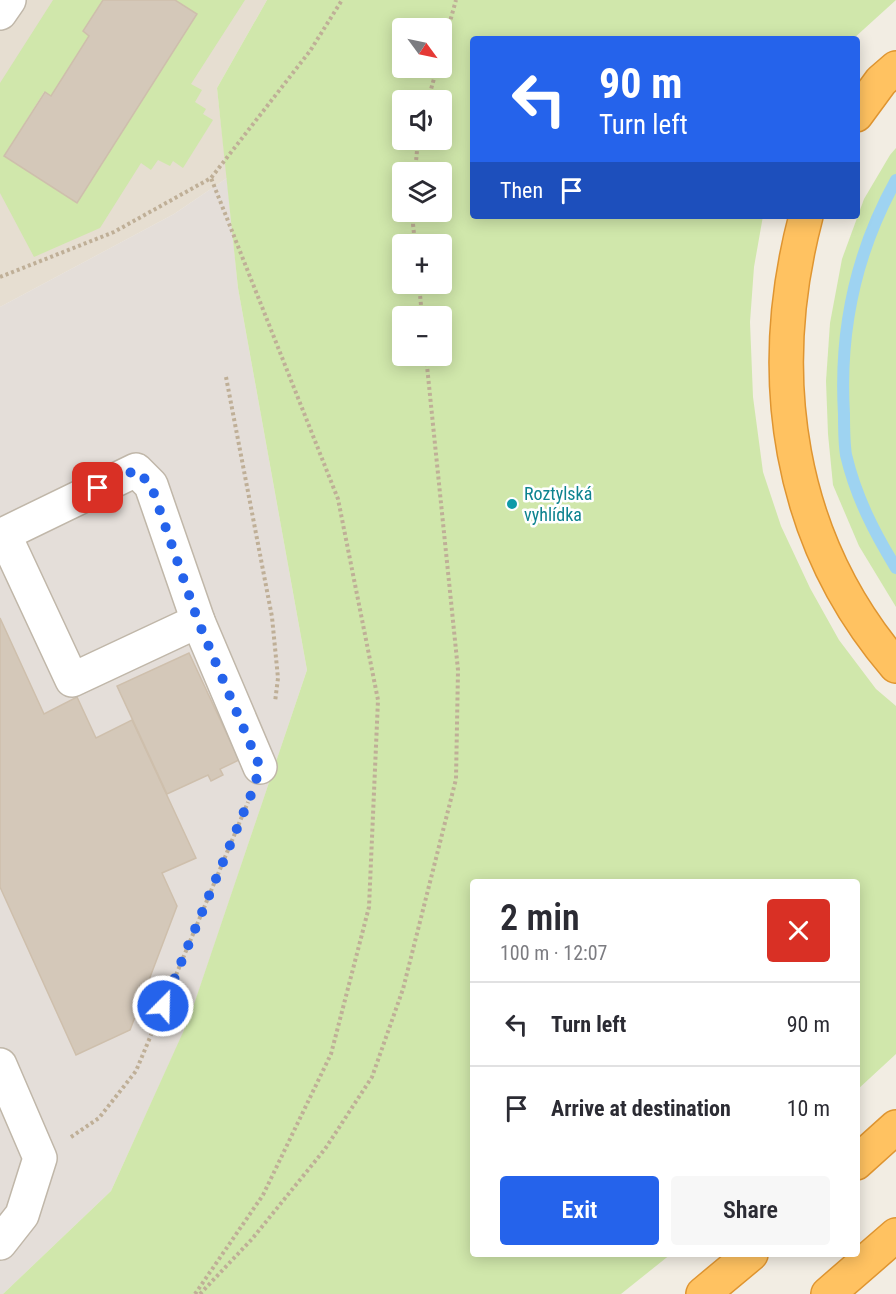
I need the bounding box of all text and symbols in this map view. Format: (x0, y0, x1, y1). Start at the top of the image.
north arrow (392, 18, 452, 78)
map controls (392, 18, 452, 366)
text: 90 m (599, 59, 682, 108)
icon: left (500, 60, 578, 138)
button: sound (392, 90, 452, 150)
text: Turn left (599, 109, 688, 141)
button: layers (392, 162, 452, 222)
icon: arrive (555, 174, 588, 207)
text: Then (500, 178, 543, 203)
button: + (392, 234, 452, 294)
button: − (392, 306, 452, 366)
pin (72, 462, 123, 513)
icon: arrive (81, 471, 114, 504)
place label: Roztylská vyhlídka (524, 483, 592, 525)
marker: Roztylská vyhlídka (505, 497, 519, 511)
text: 2 min (500, 897, 580, 939)
button: close (767, 899, 830, 962)
text: 100 m · 12:07 (500, 941, 607, 965)
position arrow (131, 974, 195, 1038)
icon: left (500, 1008, 533, 1041)
text: Turn left (551, 1012, 626, 1037)
text: 90 m (787, 1012, 830, 1037)
icon: arrive (500, 1092, 533, 1125)
text: Arrive at destination (551, 1096, 731, 1121)
text: 10 m (787, 1096, 830, 1121)
button: Exit (500, 1176, 659, 1245)
button: Share (671, 1176, 830, 1245)

